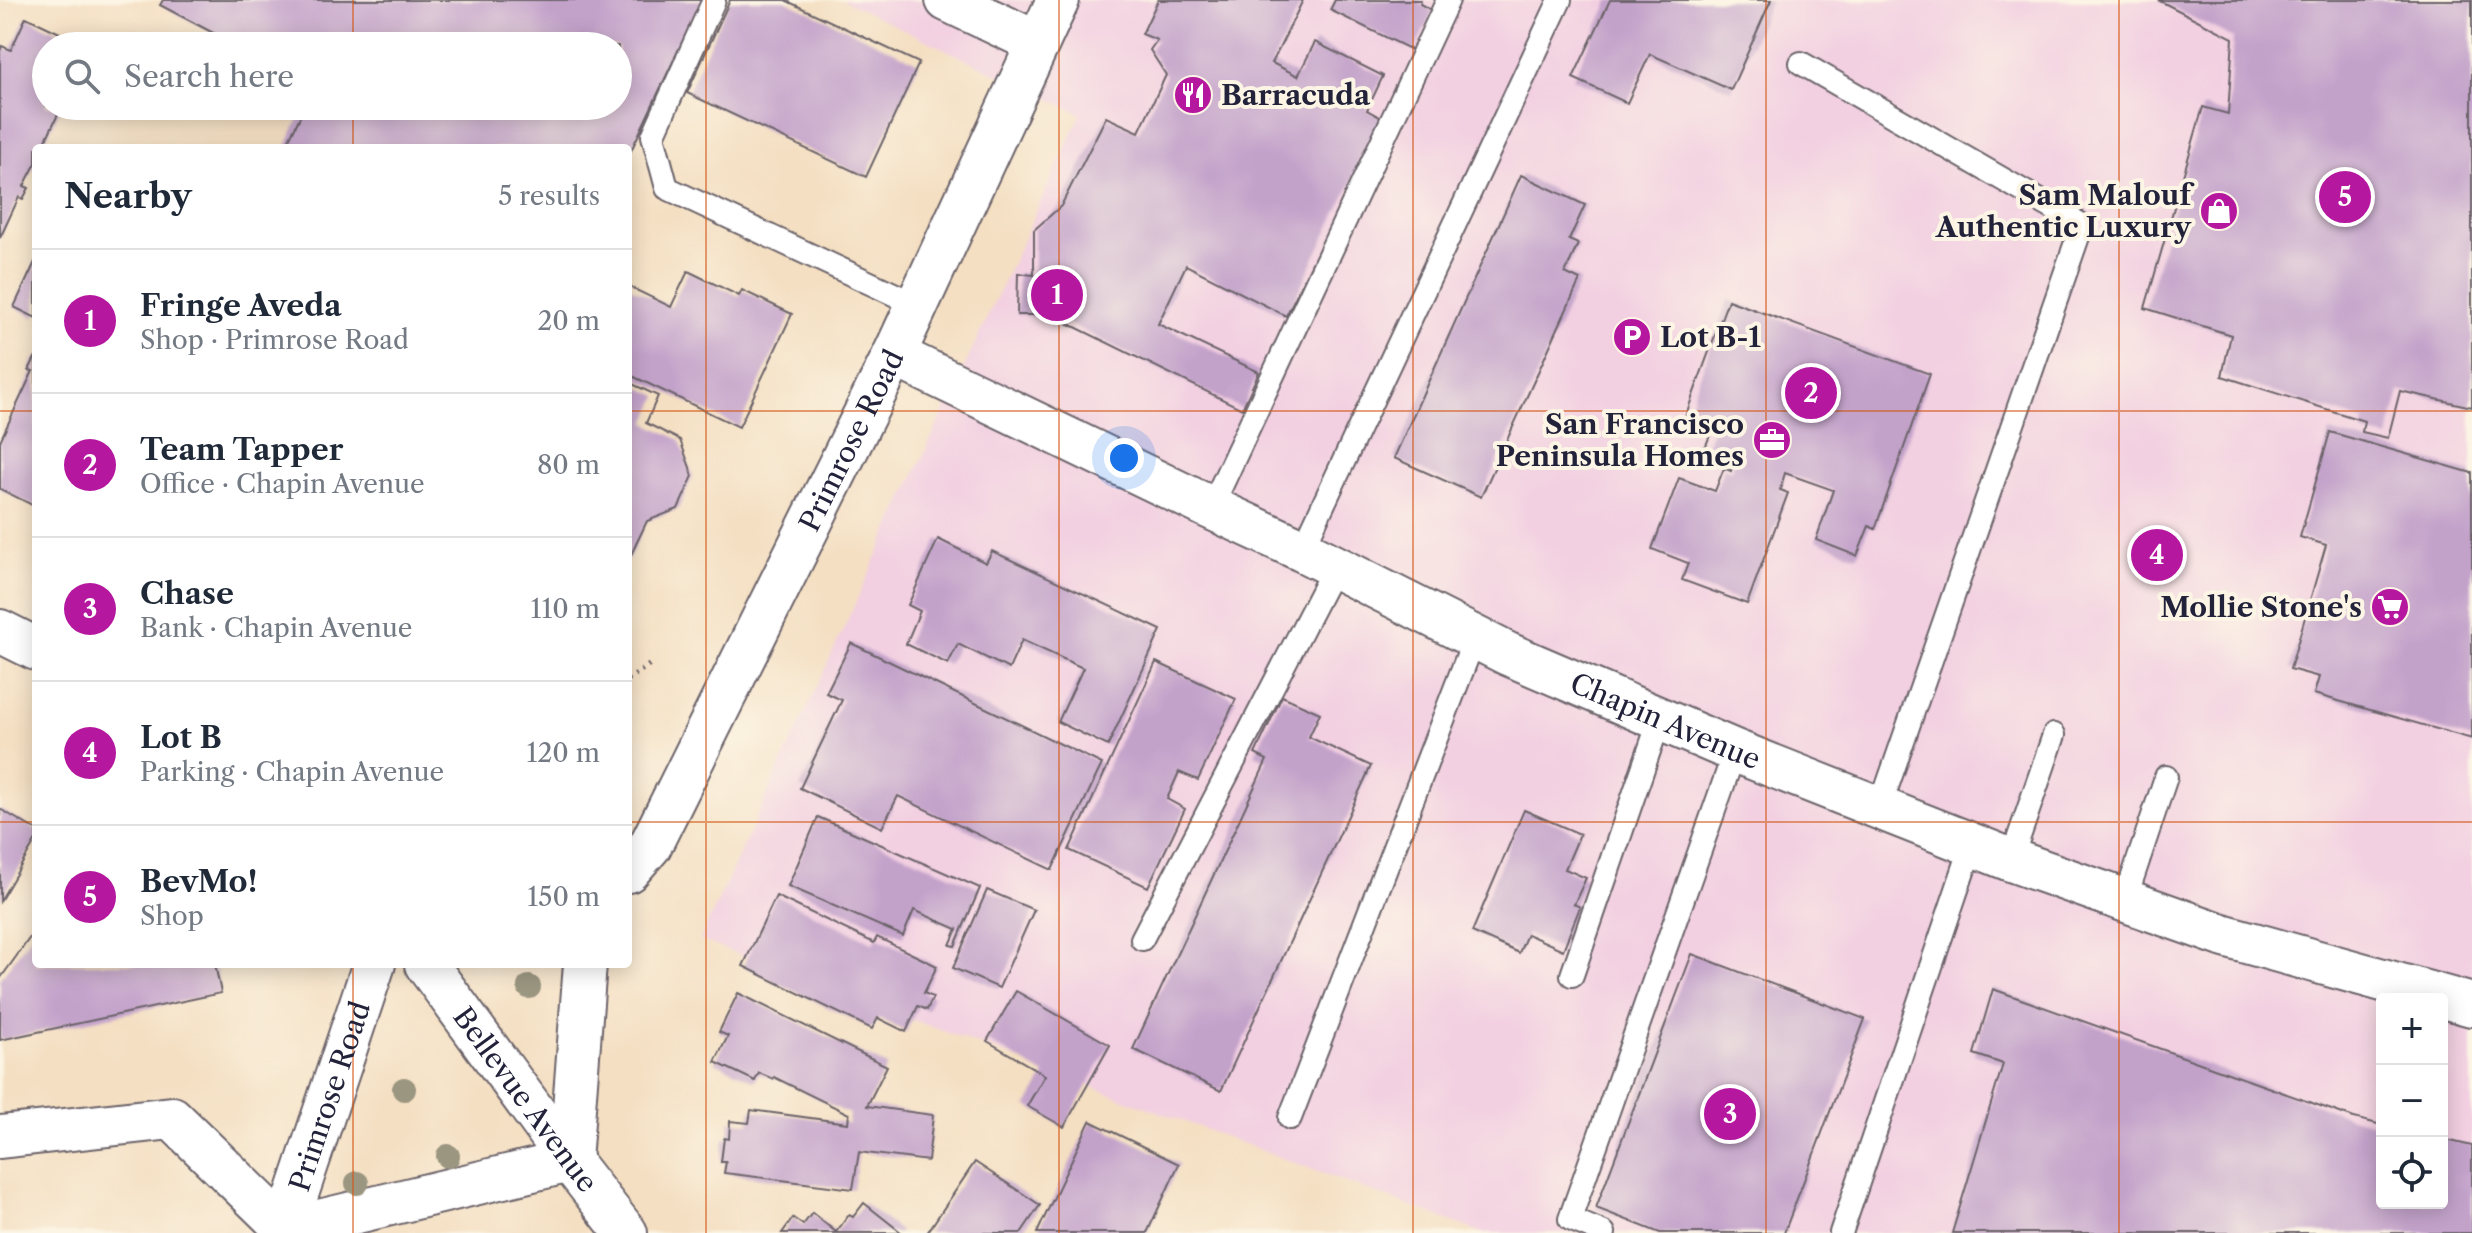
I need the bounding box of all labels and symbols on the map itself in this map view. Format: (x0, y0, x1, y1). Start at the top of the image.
restaurant icon: Barracuda (1172, 74, 1214, 116)
place label: Barracuda (1221, 78, 1371, 112)
pin: 5 (2319, 167, 2371, 227)
place label: Sam Malouf Authentic Luxury (1935, 178, 2195, 244)
shop icon: Sam Malouf Authentic Luxury (2198, 190, 2240, 232)
pin: 1 (1031, 265, 1083, 325)
parking icon: Lot B-1 (1611, 316, 1653, 358)
place label: Lot B-1 (1660, 320, 1761, 354)
street label: Primrose Road (792, 344, 911, 537)
pin: 2 (1785, 363, 1837, 423)
place label: San Francisco Peninsula Homes (1496, 407, 1744, 473)
office icon: San Francisco Peninsula Homes (1751, 419, 1793, 461)
your location (1104, 438, 1144, 478)
pin: 4 (2131, 525, 2183, 585)
supermarket icon: Mollie Stone's (2369, 586, 2411, 628)
place label: Mollie Stone's (2160, 590, 2362, 624)
street label: Chapin Avenue (1565, 666, 1765, 776)
street label: Primrose Road (282, 997, 377, 1196)
street label: Bellevue Avenue (446, 1000, 605, 1199)
pin: 3 (1704, 1084, 1756, 1144)

